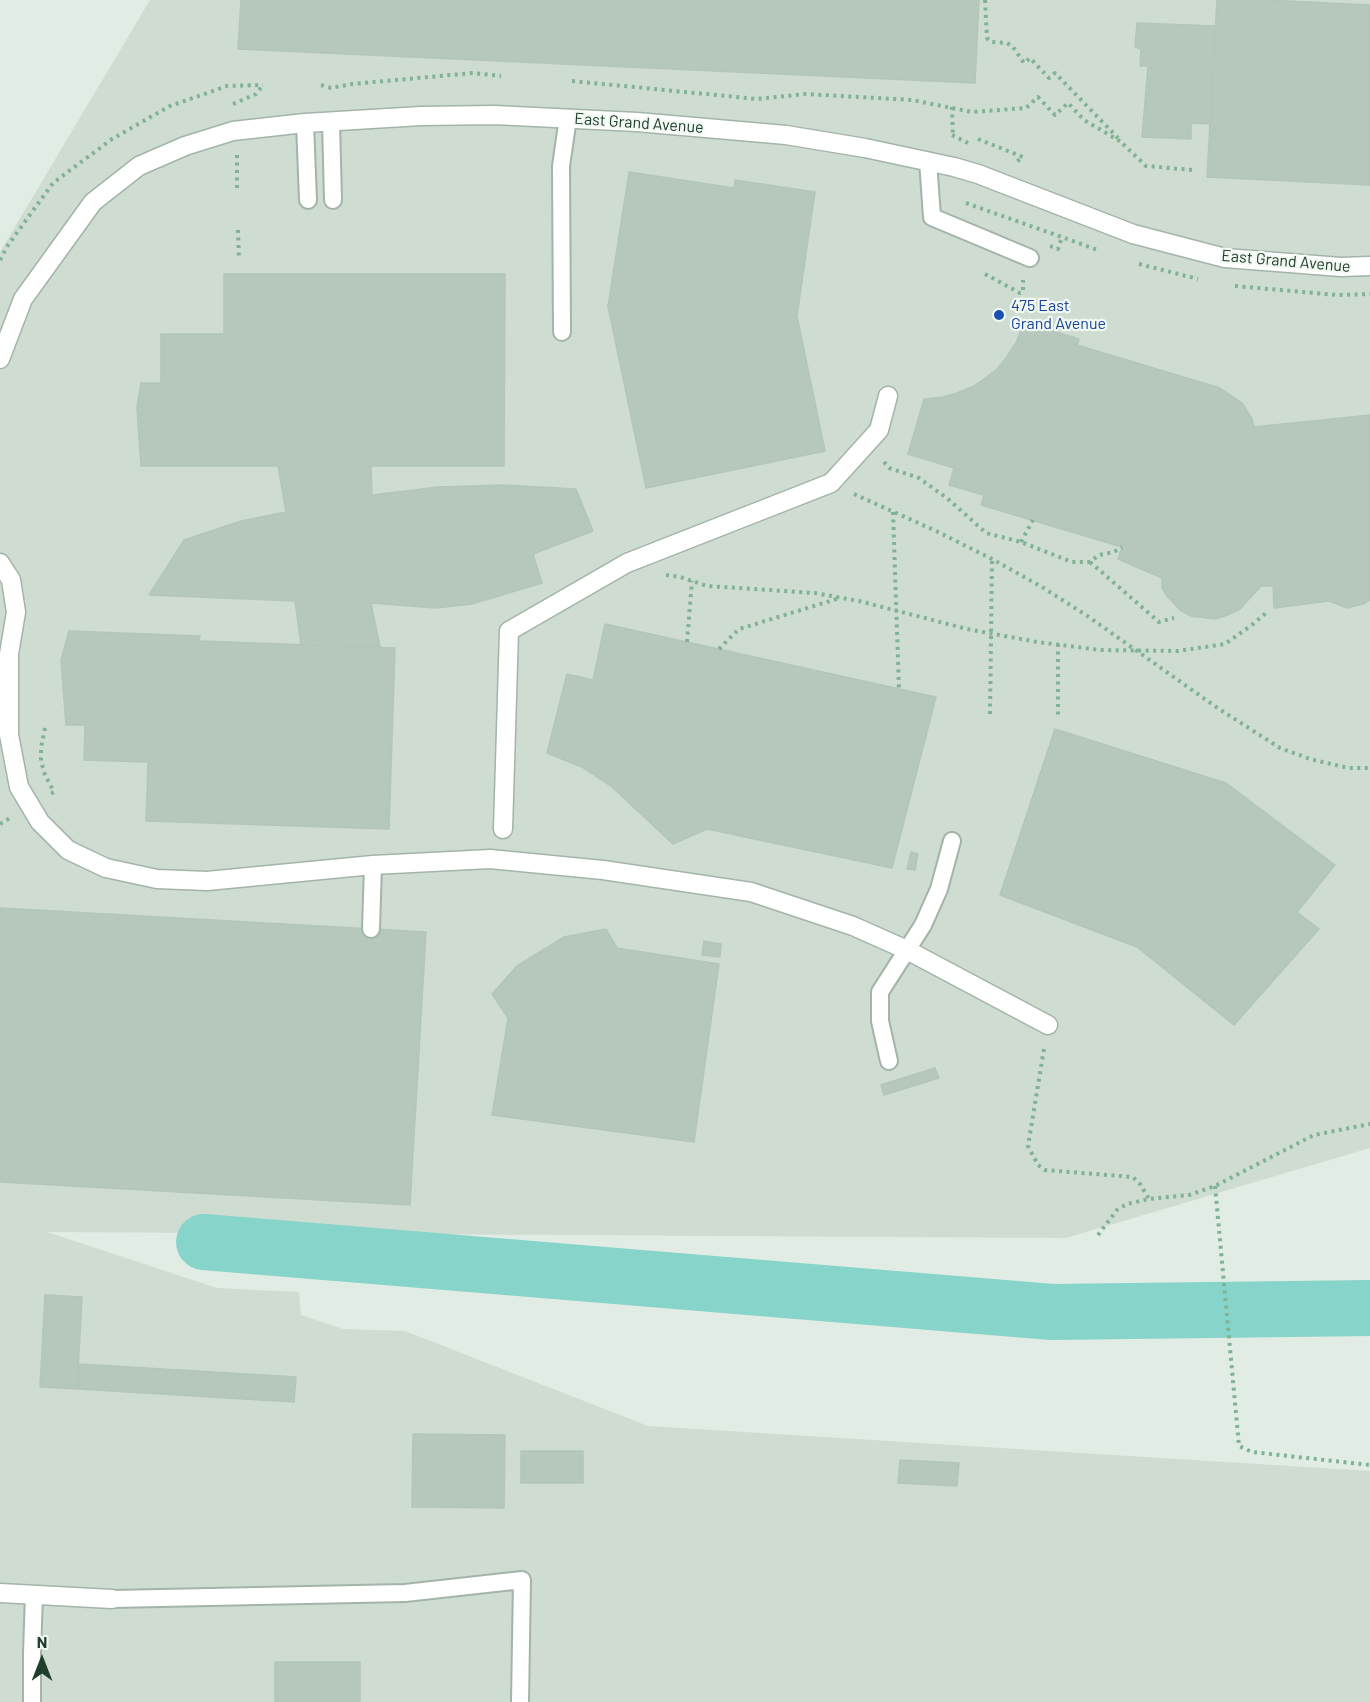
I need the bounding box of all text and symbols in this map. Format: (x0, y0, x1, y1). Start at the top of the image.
street label: East Grand Avenue (574, 109, 704, 137)
street label: East Grand Avenue (1221, 246, 1351, 276)
place label: 475 East Grand Avenue (1011, 296, 1106, 334)
marker: 475 East Grand Avenue (992, 308, 1006, 322)
north arrow (12, 1630, 72, 1690)
text: N (37, 1632, 47, 1651)

